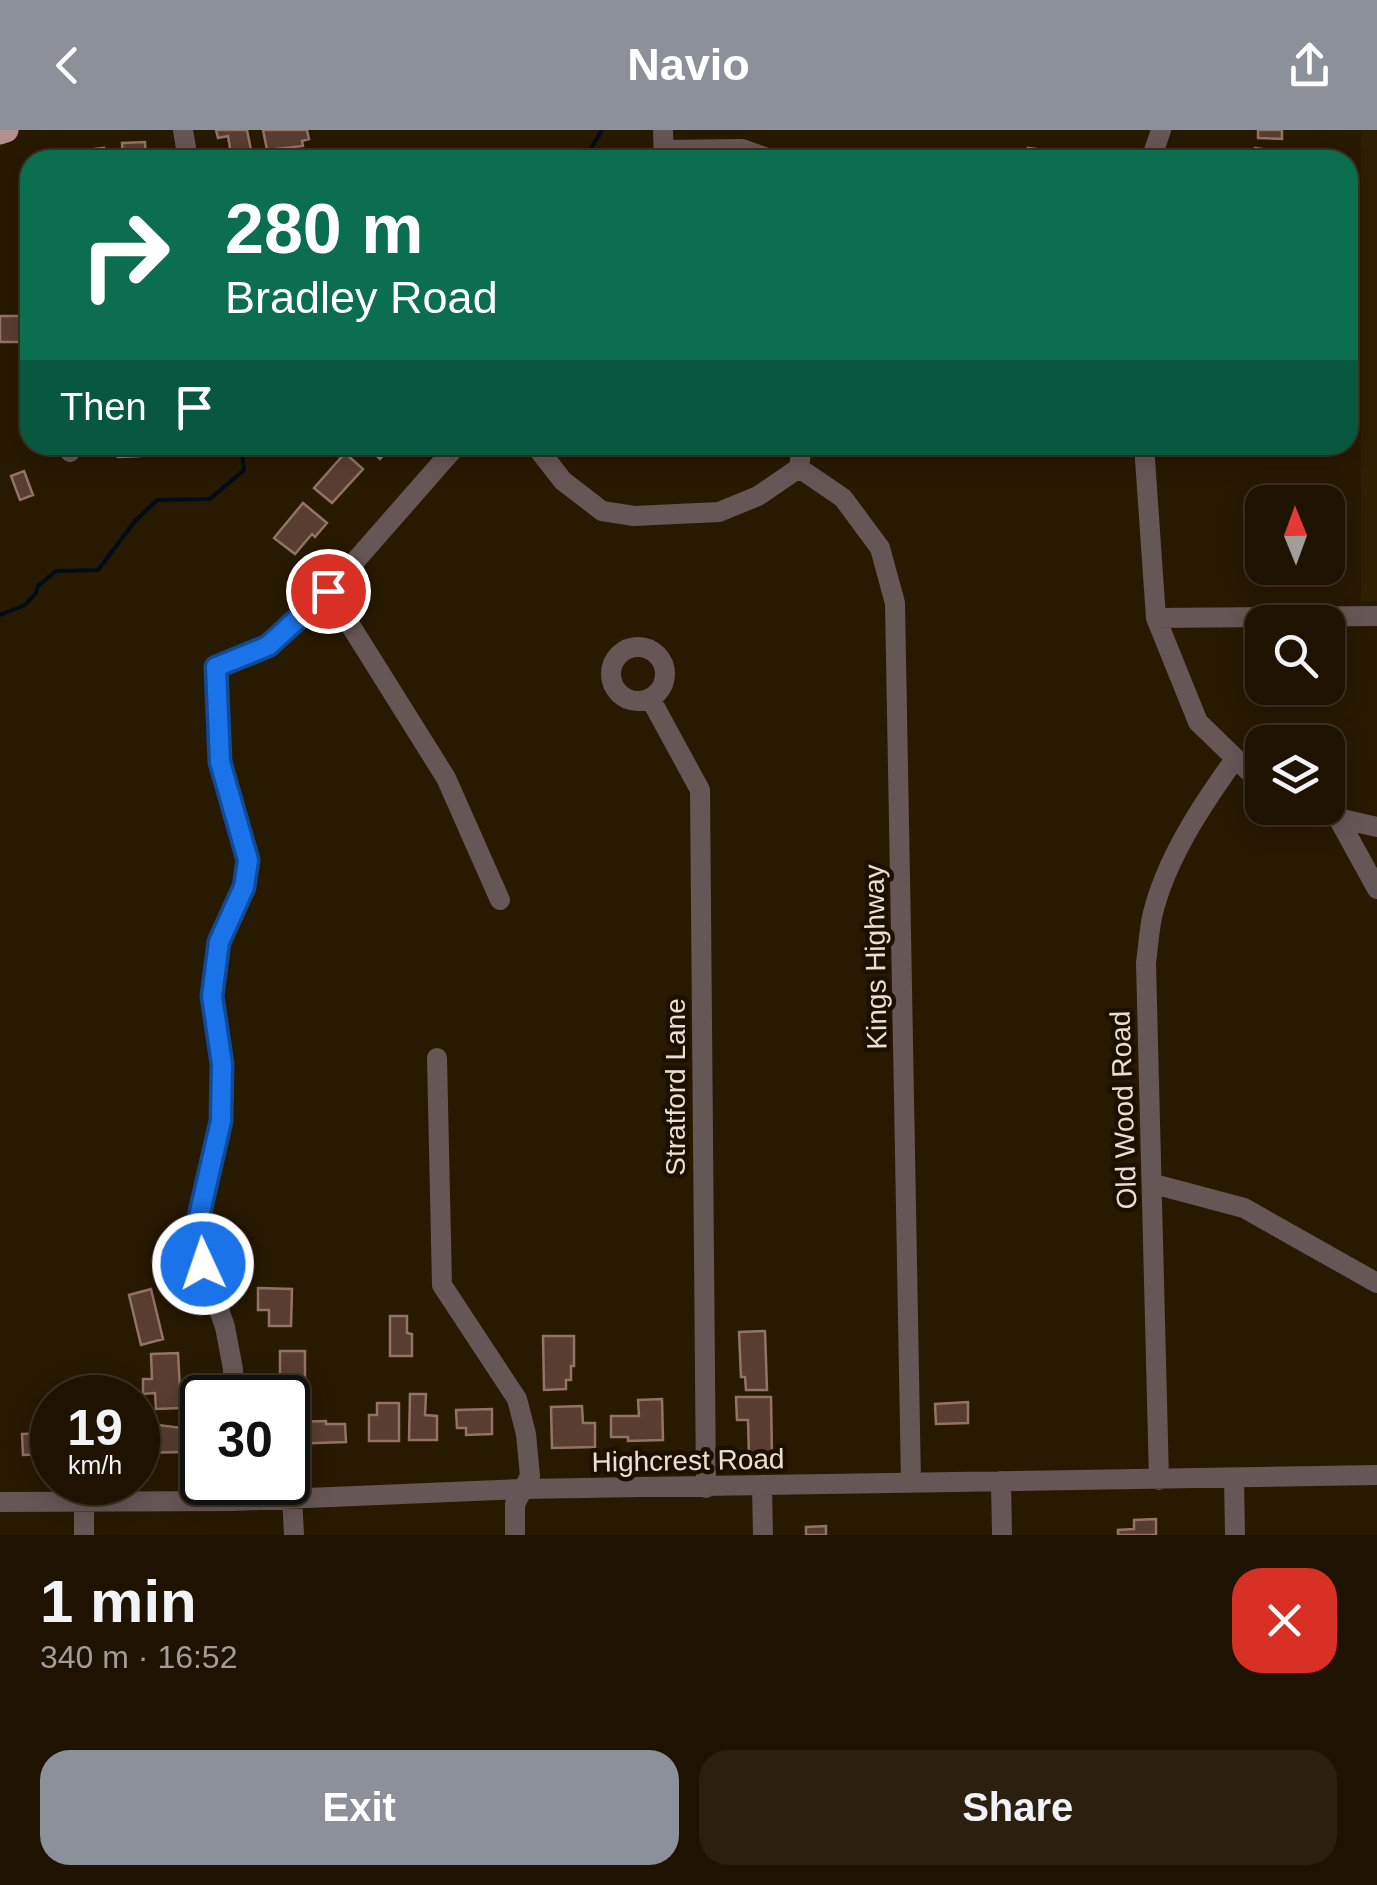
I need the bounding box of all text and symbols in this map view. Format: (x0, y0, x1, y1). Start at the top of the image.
icon: back (40, 38, 95, 93)
icon: share (1282, 38, 1337, 93)
text: Navio (627, 39, 750, 90)
icon: right (60, 190, 190, 320)
text: 280 m (225, 190, 423, 268)
text: Bradley Road (225, 272, 498, 323)
icon: arrive (167, 380, 222, 435)
text: Then (60, 386, 147, 428)
north arrow (1245, 485, 1345, 585)
map controls (1245, 485, 1345, 825)
pin (286, 549, 371, 634)
icon: arrive (301, 564, 356, 619)
button: search (1245, 605, 1345, 705)
button: layers (1245, 725, 1345, 825)
street label: Kings Highway (858, 864, 893, 1050)
street label: Stratford Lane (660, 998, 691, 1176)
street label: Old Wood Road (1105, 1010, 1142, 1210)
position arrow (151, 1212, 255, 1316)
speed limit sign: 30 (180, 1375, 310, 1505)
text: 19 (67, 1400, 123, 1456)
street label: Highcrest Road (591, 1443, 785, 1478)
text: km/h (68, 1451, 122, 1479)
text: 1 min (40, 1568, 197, 1635)
button: close (1232, 1568, 1337, 1673)
text: 340 m · 16:52 (40, 1639, 237, 1675)
button: Exit (40, 1750, 679, 1865)
button: Share (699, 1750, 1337, 1865)

